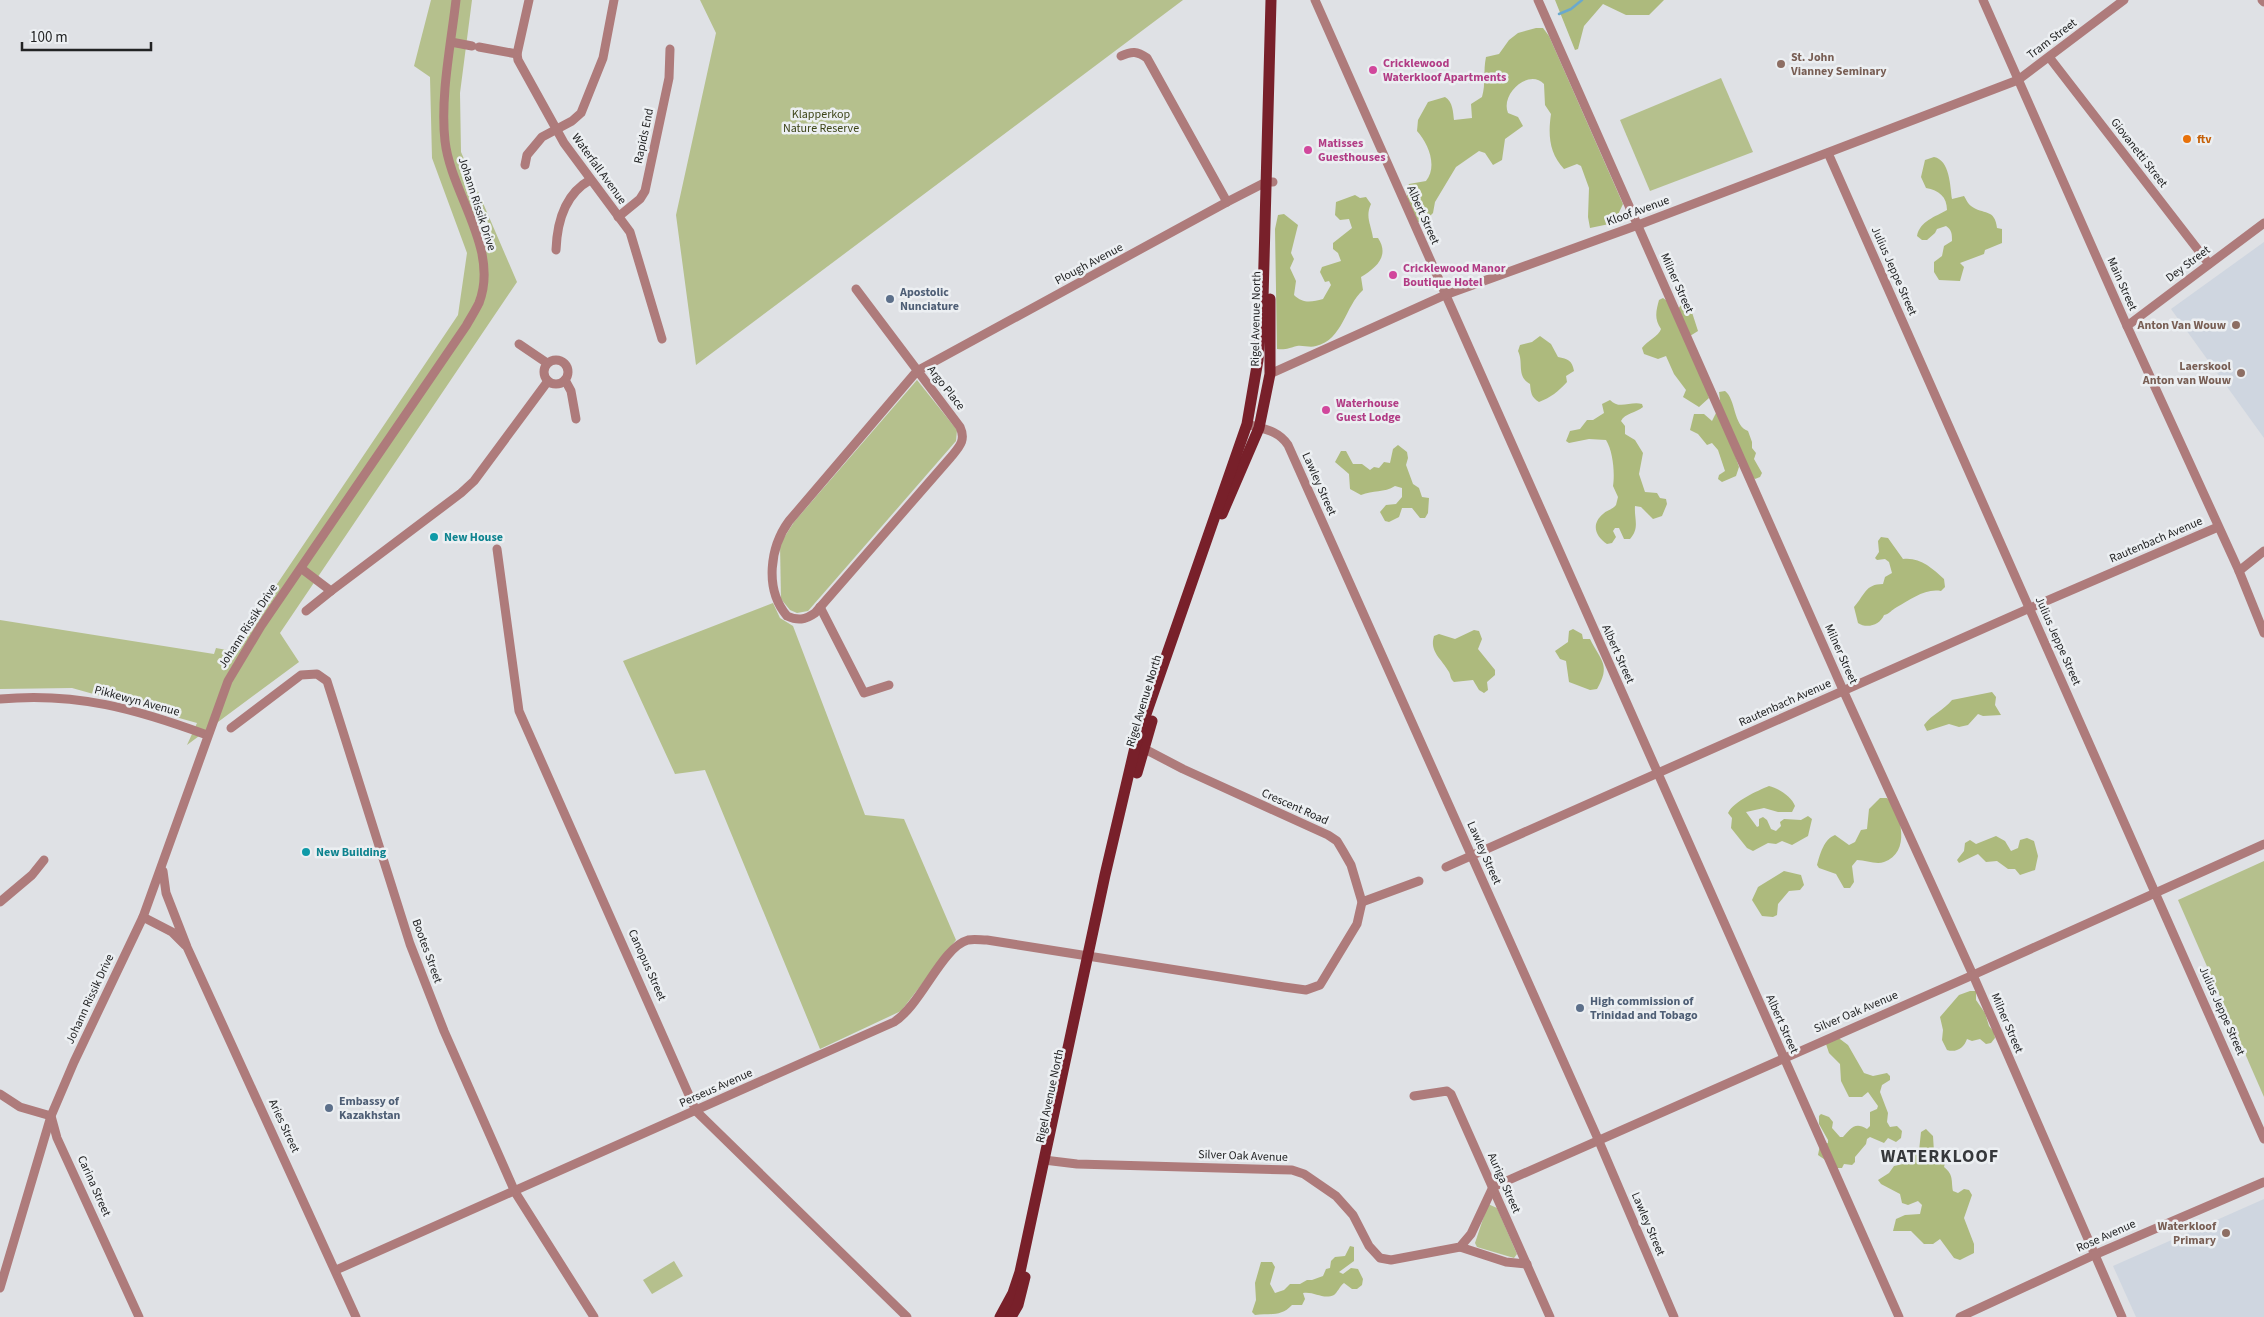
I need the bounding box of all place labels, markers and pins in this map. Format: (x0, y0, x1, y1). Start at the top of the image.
place label: St. John Vianney Seminary (1790, 49, 1887, 80)
place label: Cricklewood Waterkloof Apartments (1383, 55, 1506, 86)
marker: St. John Vianney Seminary (1775, 58, 1787, 70)
marker: Cricklewood Waterkloof Apartments (1367, 64, 1379, 76)
place label: ftv (2197, 131, 2212, 148)
marker: ftv (2181, 133, 2193, 145)
place label: Matisses Guesthouses (1318, 135, 1386, 166)
marker: Matisses Guesthouses (1302, 144, 1314, 156)
place label: Cricklewood Manor Boutique Hotel (1403, 260, 1506, 291)
marker: Cricklewood Manor Boutique Hotel (1387, 269, 1399, 281)
place label: Apostolic Nunciature (899, 284, 959, 315)
marker: Apostolic Nunciature (884, 293, 896, 305)
place label: Anton Van Wouw (2137, 317, 2227, 334)
marker: Anton Van Wouw (2230, 319, 2242, 331)
place label: Laerskool Anton van Wouw (2142, 358, 2232, 389)
marker: Laerskool Anton van Wouw (2235, 367, 2247, 379)
place label: Waterhouse Guest Lodge (1336, 395, 1401, 426)
marker: Waterhouse Guest Lodge (1320, 404, 1332, 416)
place label: New House (444, 529, 503, 546)
marker: New House (428, 531, 440, 543)
place label: New Building (316, 844, 387, 861)
marker: New Building (300, 846, 312, 858)
place label: High commission of Trinidad and Tobago (1590, 993, 1698, 1024)
marker: High commission of Trinidad and Tobago (1574, 1002, 1586, 1014)
place label: Embassy of Kazakhstan (339, 1093, 401, 1124)
marker: Embassy of Kazakhstan (323, 1102, 335, 1114)
place label: Waterkloof Primary (2158, 1218, 2217, 1249)
marker: Waterkloof Primary (2220, 1227, 2232, 1239)

